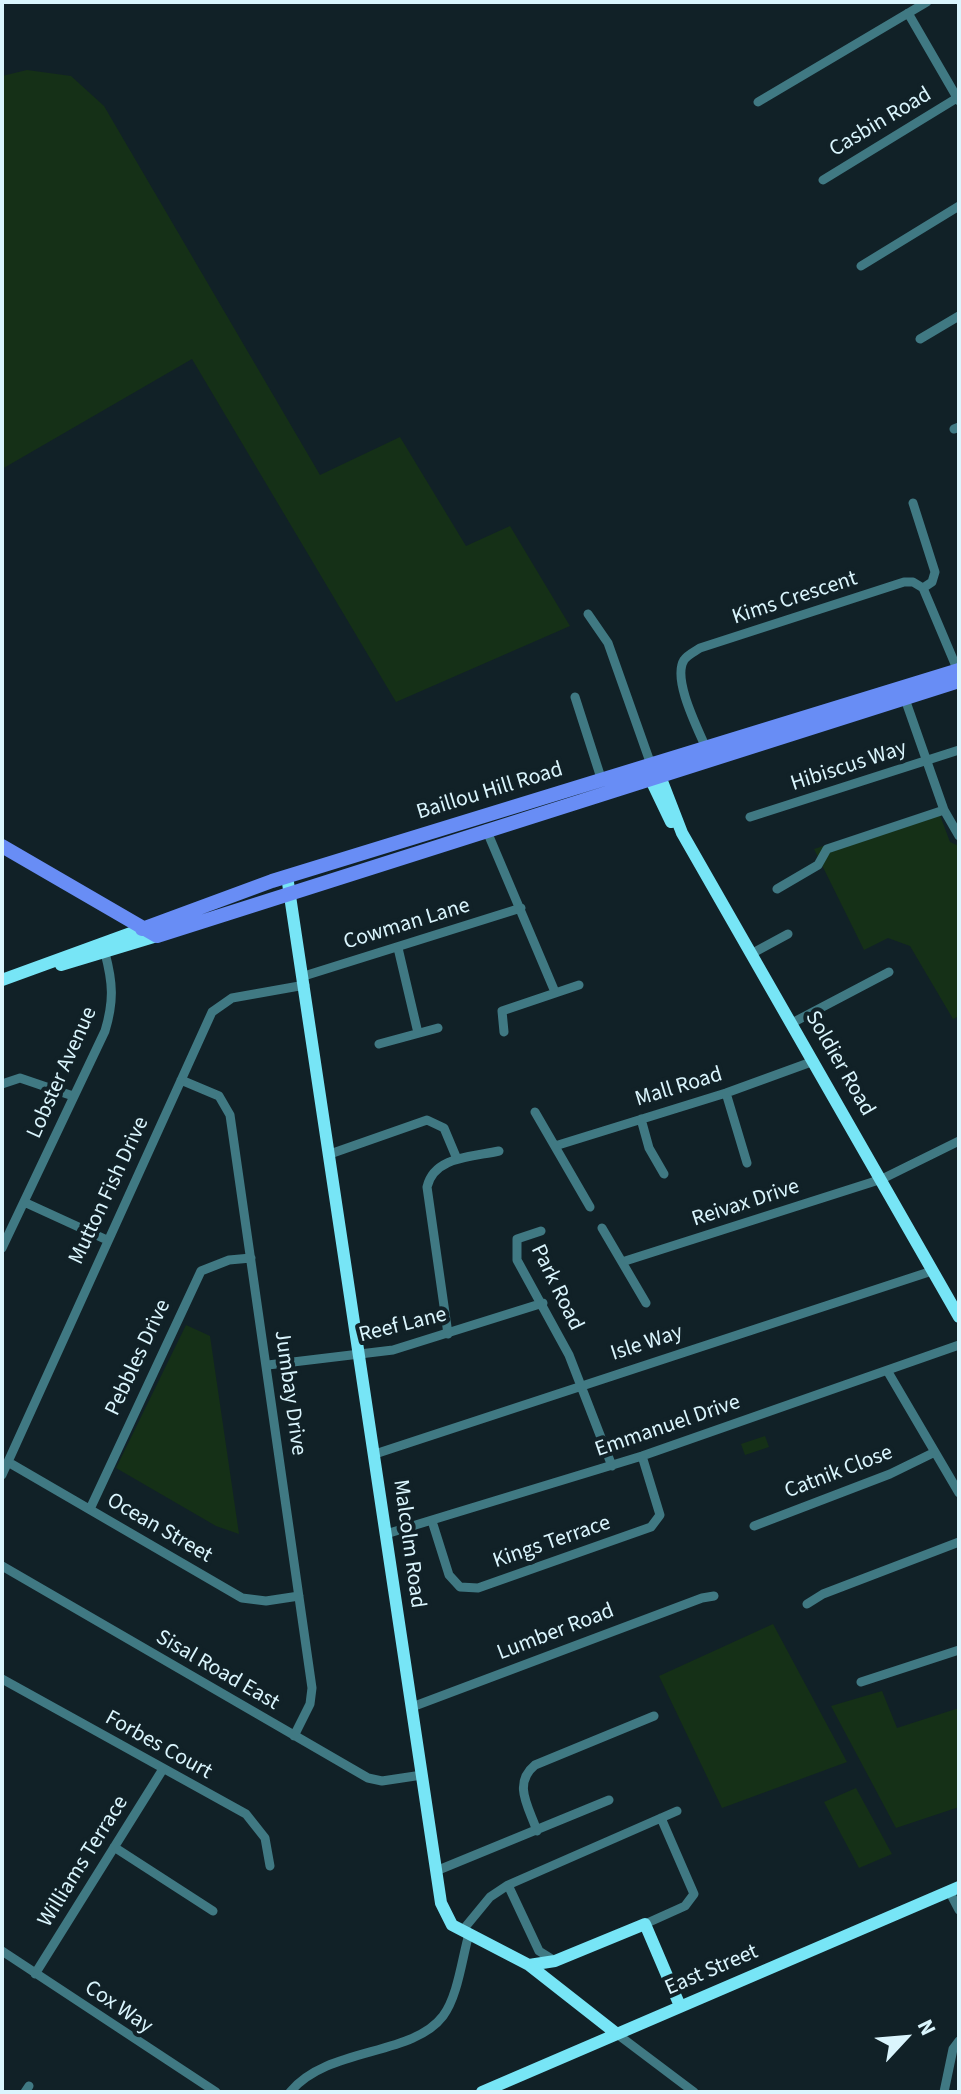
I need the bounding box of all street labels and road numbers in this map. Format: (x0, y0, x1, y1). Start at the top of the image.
street label: Casbin Road (825, 82, 937, 164)
street label: Kims Crescent (729, 566, 861, 632)
street label: Hibiscus Way (788, 736, 910, 798)
street label: Baillou Hill Road (414, 757, 566, 827)
street label: Cowman Lane (341, 893, 473, 957)
street label: Lobster Avenue (22, 1003, 104, 1143)
street label: Soldier Road (798, 1007, 880, 1121)
street label: Mall Road (632, 1062, 726, 1114)
street label: Mutton Fish Drive (64, 1113, 156, 1269)
street label: Reivax Drive (689, 1174, 803, 1234)
street label: Park Road (524, 1241, 588, 1335)
street label: Pebbles Drive (101, 1296, 177, 1420)
street label: Reef Lane (356, 1302, 450, 1350)
street label: Isle Way (608, 1320, 686, 1368)
street label: Jumbay Drive (267, 1329, 311, 1457)
street label: Emmanuel Drive (592, 1390, 744, 1464)
street label: Catnik Close (781, 1440, 897, 1506)
street label: Malcolm Road (386, 1478, 430, 1610)
street label: Ocean Street (102, 1488, 216, 1570)
street label: Kings Terrace (490, 1511, 614, 1575)
street label: Lumber Road (494, 1599, 618, 1667)
street label: Sisal Road East (151, 1625, 283, 1717)
street label: Forbes Court (100, 1706, 216, 1786)
street label: Williams Terrace (33, 1791, 135, 1933)
street label: East Street (662, 1940, 762, 2002)
street label: Cox Way (79, 1976, 157, 2040)

